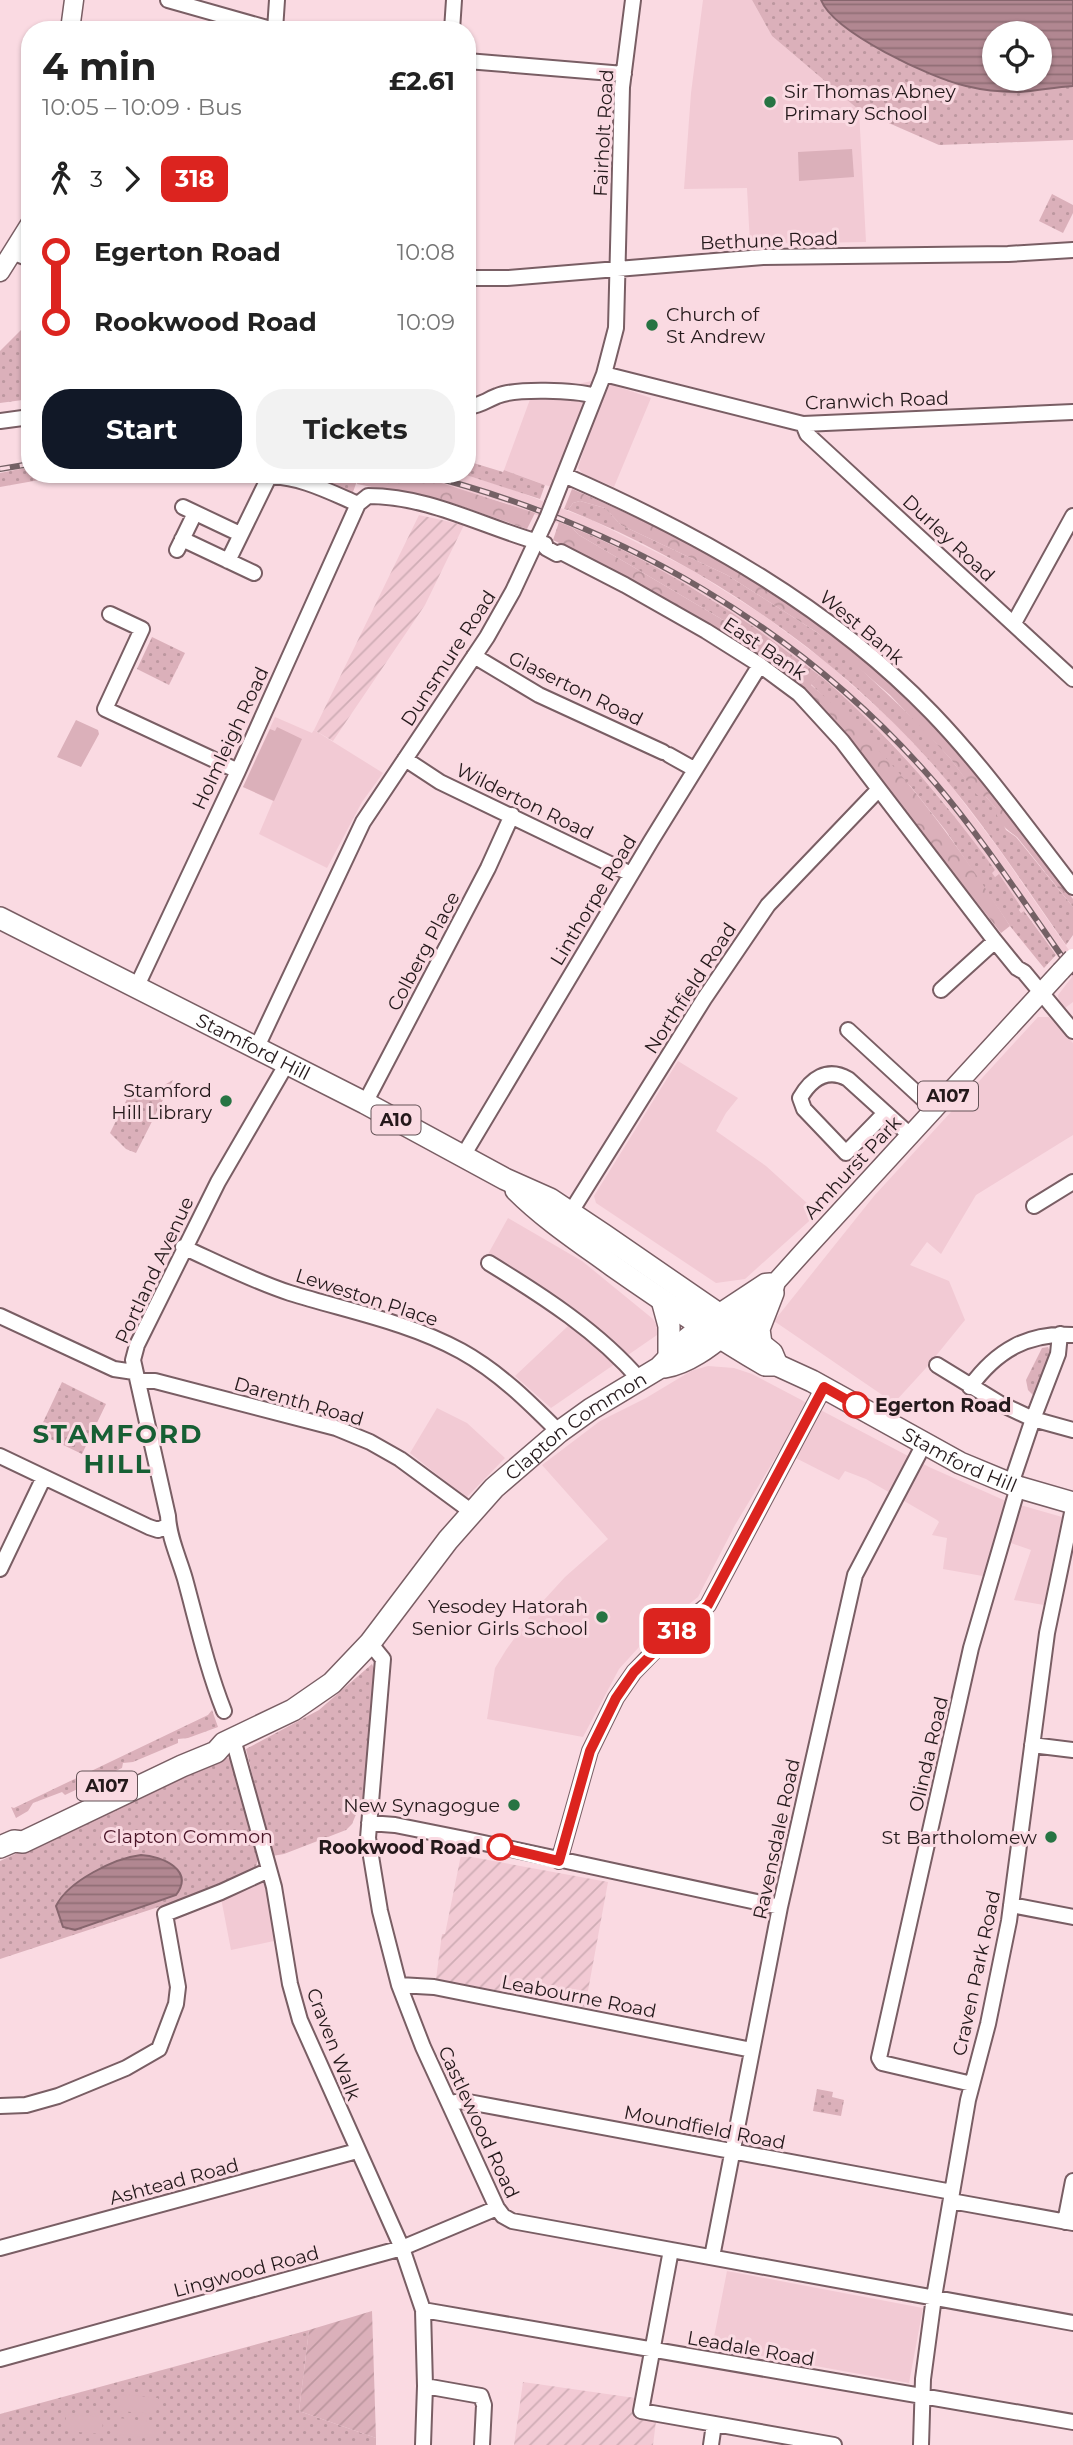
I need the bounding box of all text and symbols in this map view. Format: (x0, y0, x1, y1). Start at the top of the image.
map controls (982, 21, 1052, 91)
button: locate (982, 21, 1052, 91)
text: 4 min (42, 43, 157, 90)
text: £2.61 (389, 65, 455, 97)
street label: Fairholt Road (589, 69, 618, 197)
place label: Sir Thomas Abney Primary School (784, 80, 956, 125)
text: 10:05 – 10:09 · Bus (42, 93, 242, 121)
marker: Sir Thomas Abney Primary School (762, 94, 778, 110)
icon: walk (42, 160, 80, 198)
icon: forward (113, 160, 151, 198)
text: 318 (175, 164, 214, 193)
text: 3 (90, 165, 103, 193)
street label: Bethune Road (700, 227, 838, 254)
text: Egerton Road (94, 236, 281, 268)
text: 10:08 (397, 238, 455, 266)
place label: Church of St Andrew (666, 303, 765, 348)
text: Rookwood Road (94, 306, 317, 338)
text: 10:09 (397, 308, 455, 336)
marker: Church of St Andrew (644, 317, 660, 333)
street label: Cranwich Road (805, 386, 949, 415)
button: Start (42, 389, 242, 469)
button: Tickets (256, 389, 455, 469)
street label: Durley Road (898, 490, 999, 587)
street label: West Bank (815, 585, 909, 670)
street label: Dunsmure Road (396, 586, 501, 730)
street label: East Bank (719, 612, 811, 685)
street label: Glaserton Road (505, 646, 647, 731)
street label: Holmleigh Road (187, 663, 274, 813)
street label: Wilderton Road (452, 758, 597, 845)
street label: Linthorpe Road (545, 831, 641, 970)
street label: Colberg Place (382, 888, 465, 1015)
street label: Northfield Road (640, 918, 741, 1058)
street label: Stamford Hill (192, 1008, 314, 1085)
place label: Stamford Hill Library (111, 1079, 213, 1124)
road number: A107 (918, 1082, 978, 1111)
marker: Stamford Hill Library (218, 1093, 234, 1109)
road number: A10 (372, 1106, 420, 1134)
street label: Amhurst Park (799, 1111, 906, 1224)
street label: Portland Avenue (110, 1193, 199, 1347)
street label: Leweston Place (293, 1264, 441, 1331)
street label: Clapton Common (500, 1367, 651, 1485)
street label: Darenth Road (231, 1372, 366, 1431)
marker: Egerton Road (843, 1392, 869, 1418)
place label: Egerton Road (875, 1394, 1012, 1417)
district label: STAMFORD HILL (32, 1418, 204, 1480)
street label: Stamford Hill (898, 1422, 1020, 1497)
place label: Yesodey Hatorah Senior Girls School (412, 1595, 588, 1640)
line badge: 318 (637, 1608, 717, 1654)
marker: Yesodey Hatorah Senior Girls School (594, 1609, 610, 1625)
text: 318 (657, 1616, 697, 1645)
street label: Olinda Road (904, 1694, 953, 1814)
street label: Ravensdale Road (748, 1757, 805, 1922)
road number: A107 (77, 1772, 137, 1800)
place label: New Synagogue (343, 1794, 500, 1817)
marker: New Synagogue (506, 1797, 522, 1813)
park label: Clapton Common (103, 1825, 273, 1848)
place label: St Bartholomew (882, 1826, 1037, 1849)
marker: St Bartholomew (1043, 1829, 1059, 1845)
marker: Rookwood Road (487, 1834, 513, 1860)
place label: Rookwood Road (318, 1836, 481, 1859)
street label: Craven Park Road (948, 1888, 1005, 2058)
street label: Leabourne Road (499, 1970, 658, 2023)
street label: Craven Walk (302, 1985, 366, 2104)
street label: Castlewood Road (433, 2042, 524, 2202)
street label: Moundfield Road (622, 2101, 788, 2154)
street label: Ashtead Road (107, 2153, 241, 2210)
street label: Lingwood Road (171, 2241, 322, 2302)
street label: Leadale Road (686, 2326, 816, 2371)

